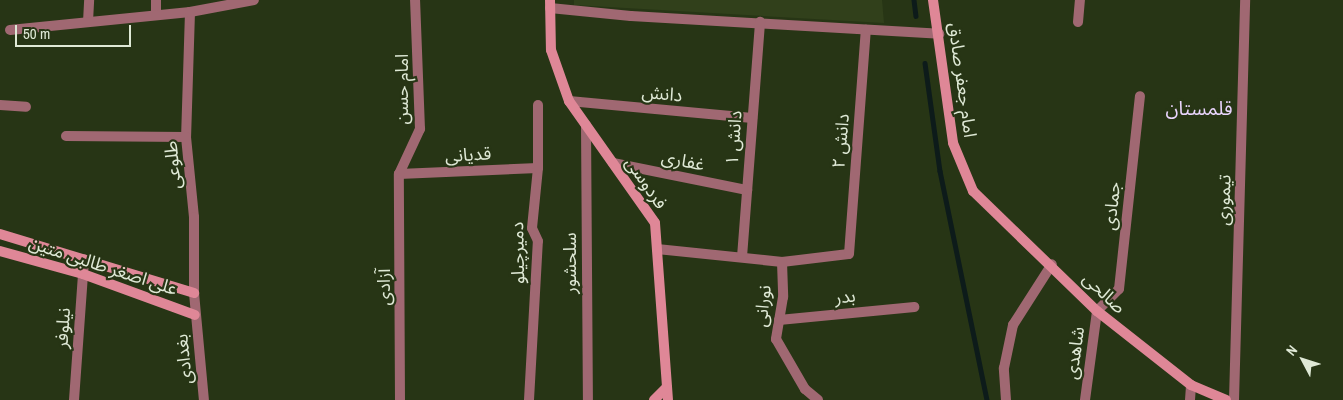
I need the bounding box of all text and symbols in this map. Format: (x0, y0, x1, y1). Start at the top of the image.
scale bar (18, 15, 134, 47)
street label: امام جعفر صادق (943, 21, 981, 139)
text: 50 m (23, 23, 50, 44)
street label: امام حسن (391, 54, 413, 124)
street label: دانش (641, 81, 683, 107)
district label: قلمستان (1166, 98, 1232, 120)
street label: دانش ۱ (721, 110, 747, 166)
street label: دانش ۲ (828, 113, 854, 169)
street label: طلوعی (160, 140, 186, 190)
street label: قدیانی (444, 143, 492, 167)
street label: غفاری (660, 146, 706, 176)
street label: فردوسی (620, 153, 672, 213)
street label: تیموری (1212, 174, 1236, 226)
street label: جمادی (1099, 181, 1125, 231)
street label: دمیرچیلو (507, 222, 529, 284)
street label: علی اصغر طالبی متین (26, 232, 180, 300)
street label: سلحشور (559, 232, 581, 294)
street label: صالحی (1078, 268, 1130, 318)
street label: آزادی (373, 269, 395, 305)
street label: نورانی (750, 284, 776, 328)
street label: بدر (833, 285, 857, 309)
street label: نیلوفر (51, 307, 75, 349)
street label: شاهدی (1061, 325, 1089, 381)
street label: بغدادی (171, 333, 197, 385)
north arrow (1278, 335, 1328, 385)
text: N (1282, 341, 1301, 359)

